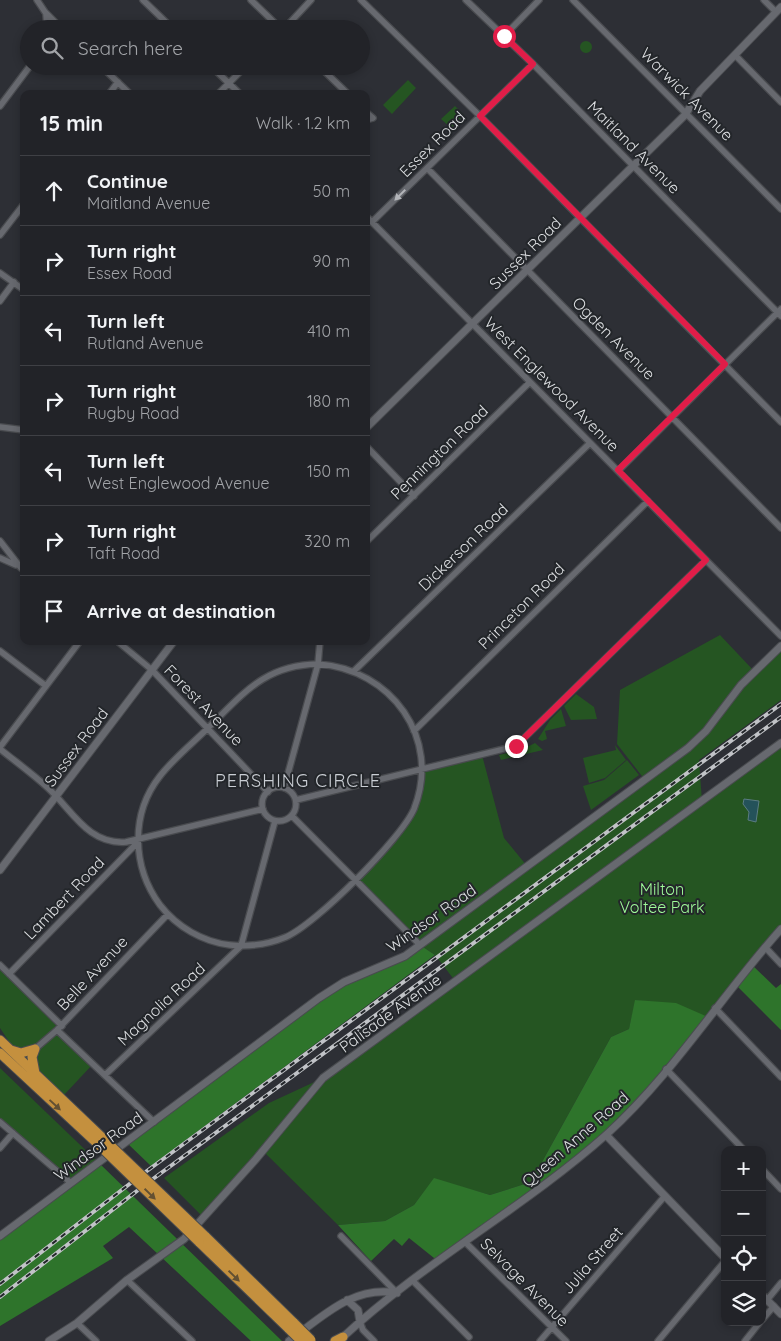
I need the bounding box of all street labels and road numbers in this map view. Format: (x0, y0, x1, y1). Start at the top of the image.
street label: Warwick Avenue (636, 43, 738, 145)
street label: Maitland Avenue (583, 96, 685, 198)
street label: Essex Road (395, 107, 469, 181)
street label: Sussex Road (485, 213, 565, 293)
street label: Ogden Avenue (568, 292, 660, 384)
street label: West Englewood Avenue (480, 312, 624, 456)
street label: Pennington Road (386, 400, 492, 504)
street label: Dickerson Road (414, 499, 512, 595)
street label: Princeton Road (474, 559, 568, 653)
street label: Forest Avenue (160, 660, 248, 750)
street label: Sussex Road (40, 704, 112, 790)
street label: Lambert Road (20, 853, 108, 943)
street label: Windsor Road (382, 880, 480, 956)
street label: Belle Avenue (52, 932, 132, 1014)
street label: Magnolia Road (113, 958, 209, 1050)
street label: Palisade Avenue (335, 969, 445, 1057)
street label: Queen Anne Road (517, 1087, 633, 1191)
street label: Windsor Road (50, 1107, 146, 1185)
street label: Julia Street (557, 1222, 627, 1298)
street label: Selvage Avenue (476, 1233, 574, 1331)

